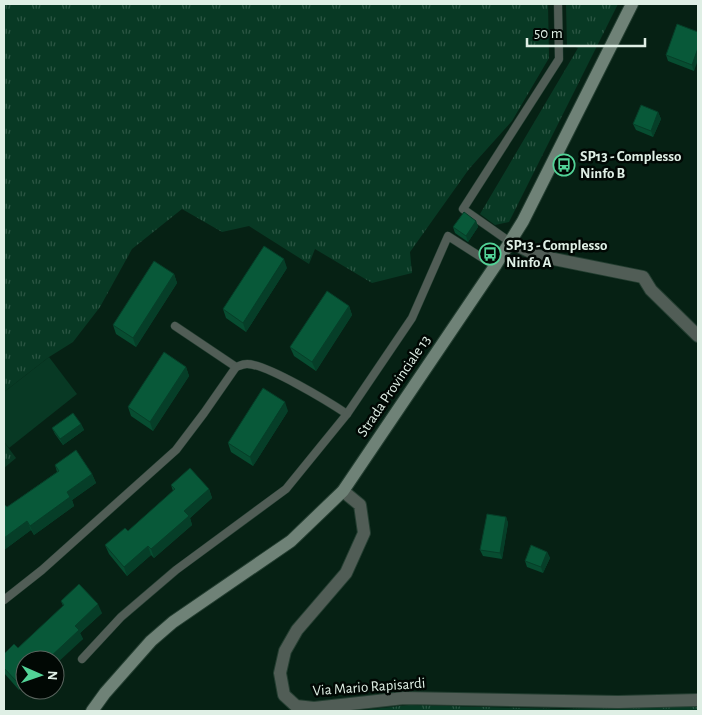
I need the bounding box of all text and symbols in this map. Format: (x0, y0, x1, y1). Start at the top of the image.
scale bar (527, 15, 644, 47)
text: 50 m (534, 26, 563, 41)
place label: SP13 - Complesso Ninfo B (580, 149, 681, 181)
bus stop icon: SP13 - Complesso Ninfo B (552, 153, 576, 177)
place label: SP13 - Complesso Ninfo A (506, 238, 607, 270)
bus stop icon: SP13 - Complesso Ninfo A (478, 242, 502, 266)
street label: Strada Provinciale 13 (355, 333, 433, 439)
north arrow (15, 650, 65, 700)
text: N (45, 670, 59, 681)
street label: Via Mario Rapisardi (312, 676, 426, 698)

